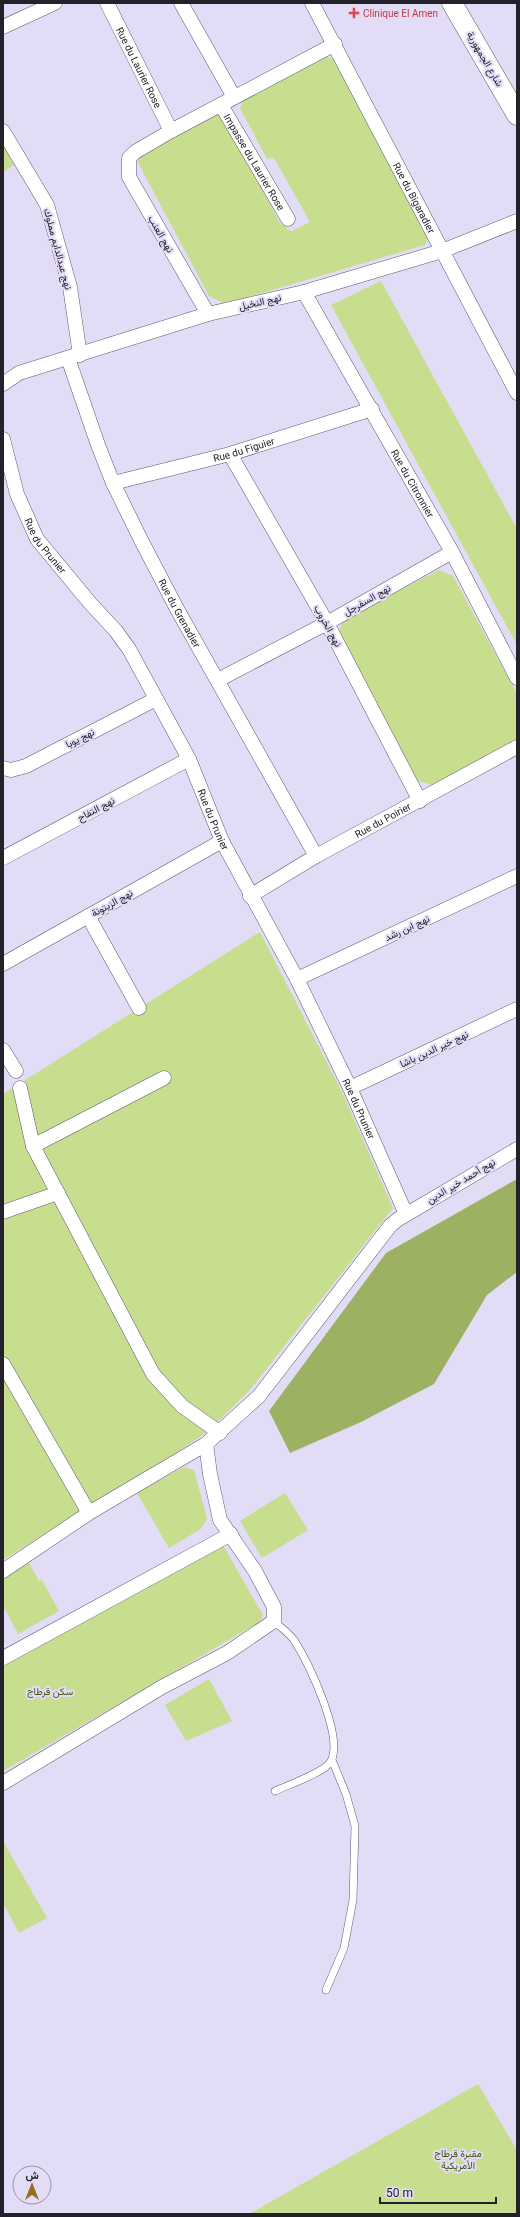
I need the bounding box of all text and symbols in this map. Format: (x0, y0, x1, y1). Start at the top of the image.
marker: Clinique El Amen (348, 7, 360, 19)
place label: Clinique El Amen (363, 8, 438, 19)
street label: Rue du Laurier Rose (114, 25, 164, 110)
street label: شارع الجمهورية (464, 30, 505, 89)
street label: Impasse du Laurier Rose (222, 112, 287, 212)
street label: Rue du Bigaradier (391, 161, 438, 235)
street label: نهج عبدالدايم مملوك (41, 207, 74, 291)
street label: نهج العنب (145, 214, 176, 255)
street label: نهج النخيل (238, 292, 283, 313)
street label: Rue du Figuier (212, 435, 276, 463)
street label: Rue du Citronnier (389, 447, 437, 520)
street label: Rue du Prunier (23, 516, 69, 576)
street label: Rue du Grenadier (157, 577, 203, 650)
street label: نهج السفرجل (342, 582, 393, 619)
street label: نهج الخروب (311, 603, 344, 649)
street label: نهج يوبا (64, 726, 97, 751)
street label: Rue du Prunier (196, 787, 232, 852)
street label: نهج التفاح (76, 795, 117, 824)
street label: Rue du Poirier (353, 800, 413, 839)
street label: نهج الزيتونة (89, 887, 135, 920)
street label: نهج ابن رشد (383, 913, 432, 944)
street label: نهج خير الدين باشا (398, 1028, 470, 1071)
street label: Rue du Prunier (341, 1077, 378, 1141)
street label: نهج أحمد خير الدين (425, 1156, 498, 1207)
park label: سكن قرطاج (27, 1686, 73, 1698)
park label: مقبرة قرطاج الأمريكية (434, 2148, 482, 2172)
north arrow (12, 2165, 52, 2205)
text: ش (25, 2169, 39, 2182)
scale bar (380, 2179, 496, 2205)
text: 50 m (386, 2186, 413, 2200)

